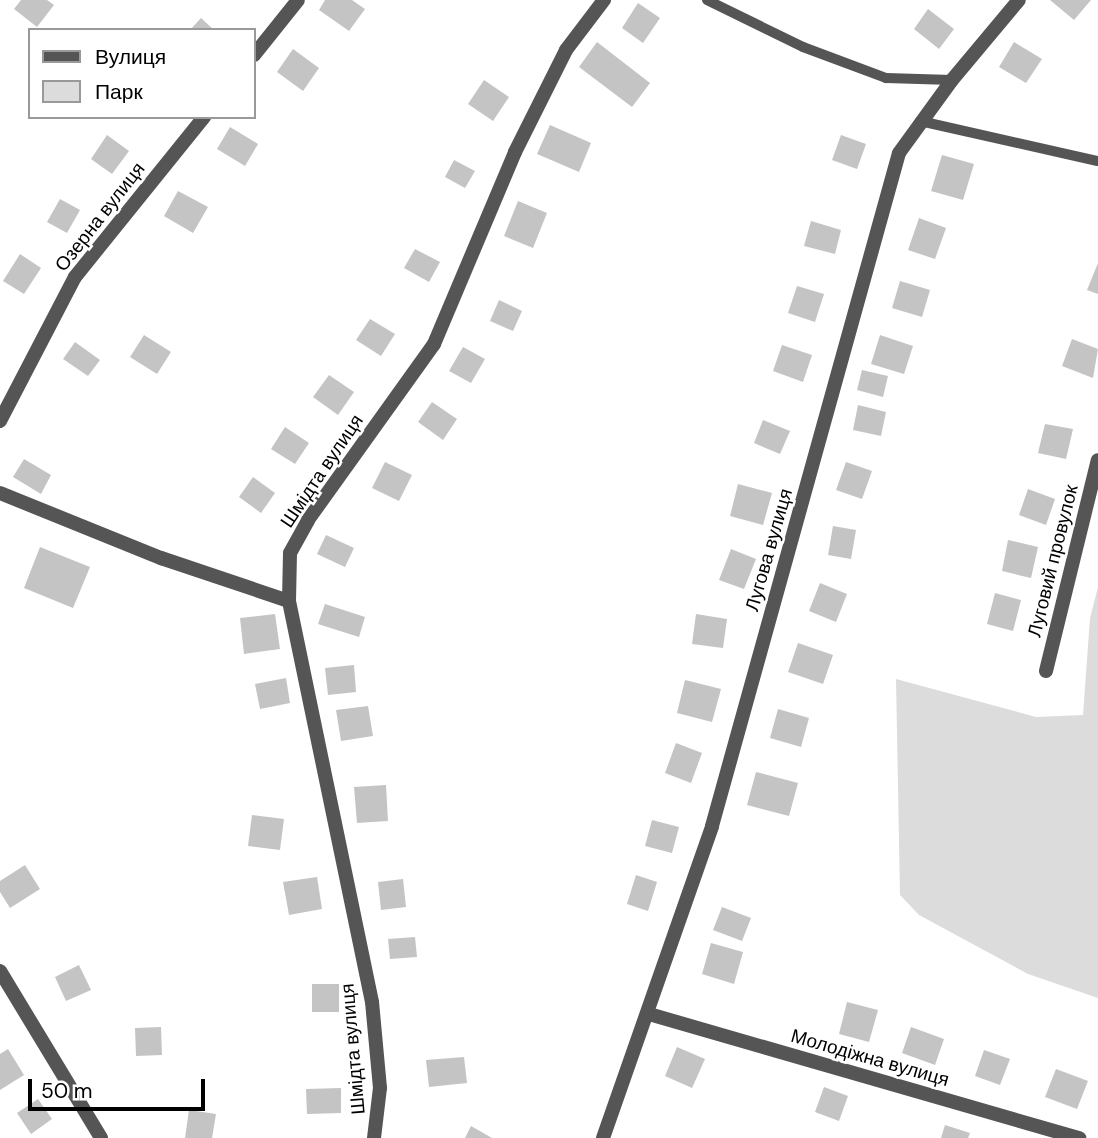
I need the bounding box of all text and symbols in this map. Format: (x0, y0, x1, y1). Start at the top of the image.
legend (28, 28, 256, 119)
text: Вулиця (95, 43, 166, 71)
text: Парк (95, 78, 143, 106)
street label: Озерна вулиця (50, 158, 150, 276)
street label: Шмідта вулиця (276, 410, 368, 532)
street label: Луговий провулок (1023, 483, 1083, 639)
street label: Лугова вулиця (741, 486, 797, 614)
street label: Шмідта вулиця (336, 982, 370, 1116)
street label: Молодіжна вулиця (788, 1025, 952, 1091)
scale bar (32, 1064, 208, 1108)
text: 50 m (41, 1077, 92, 1105)

